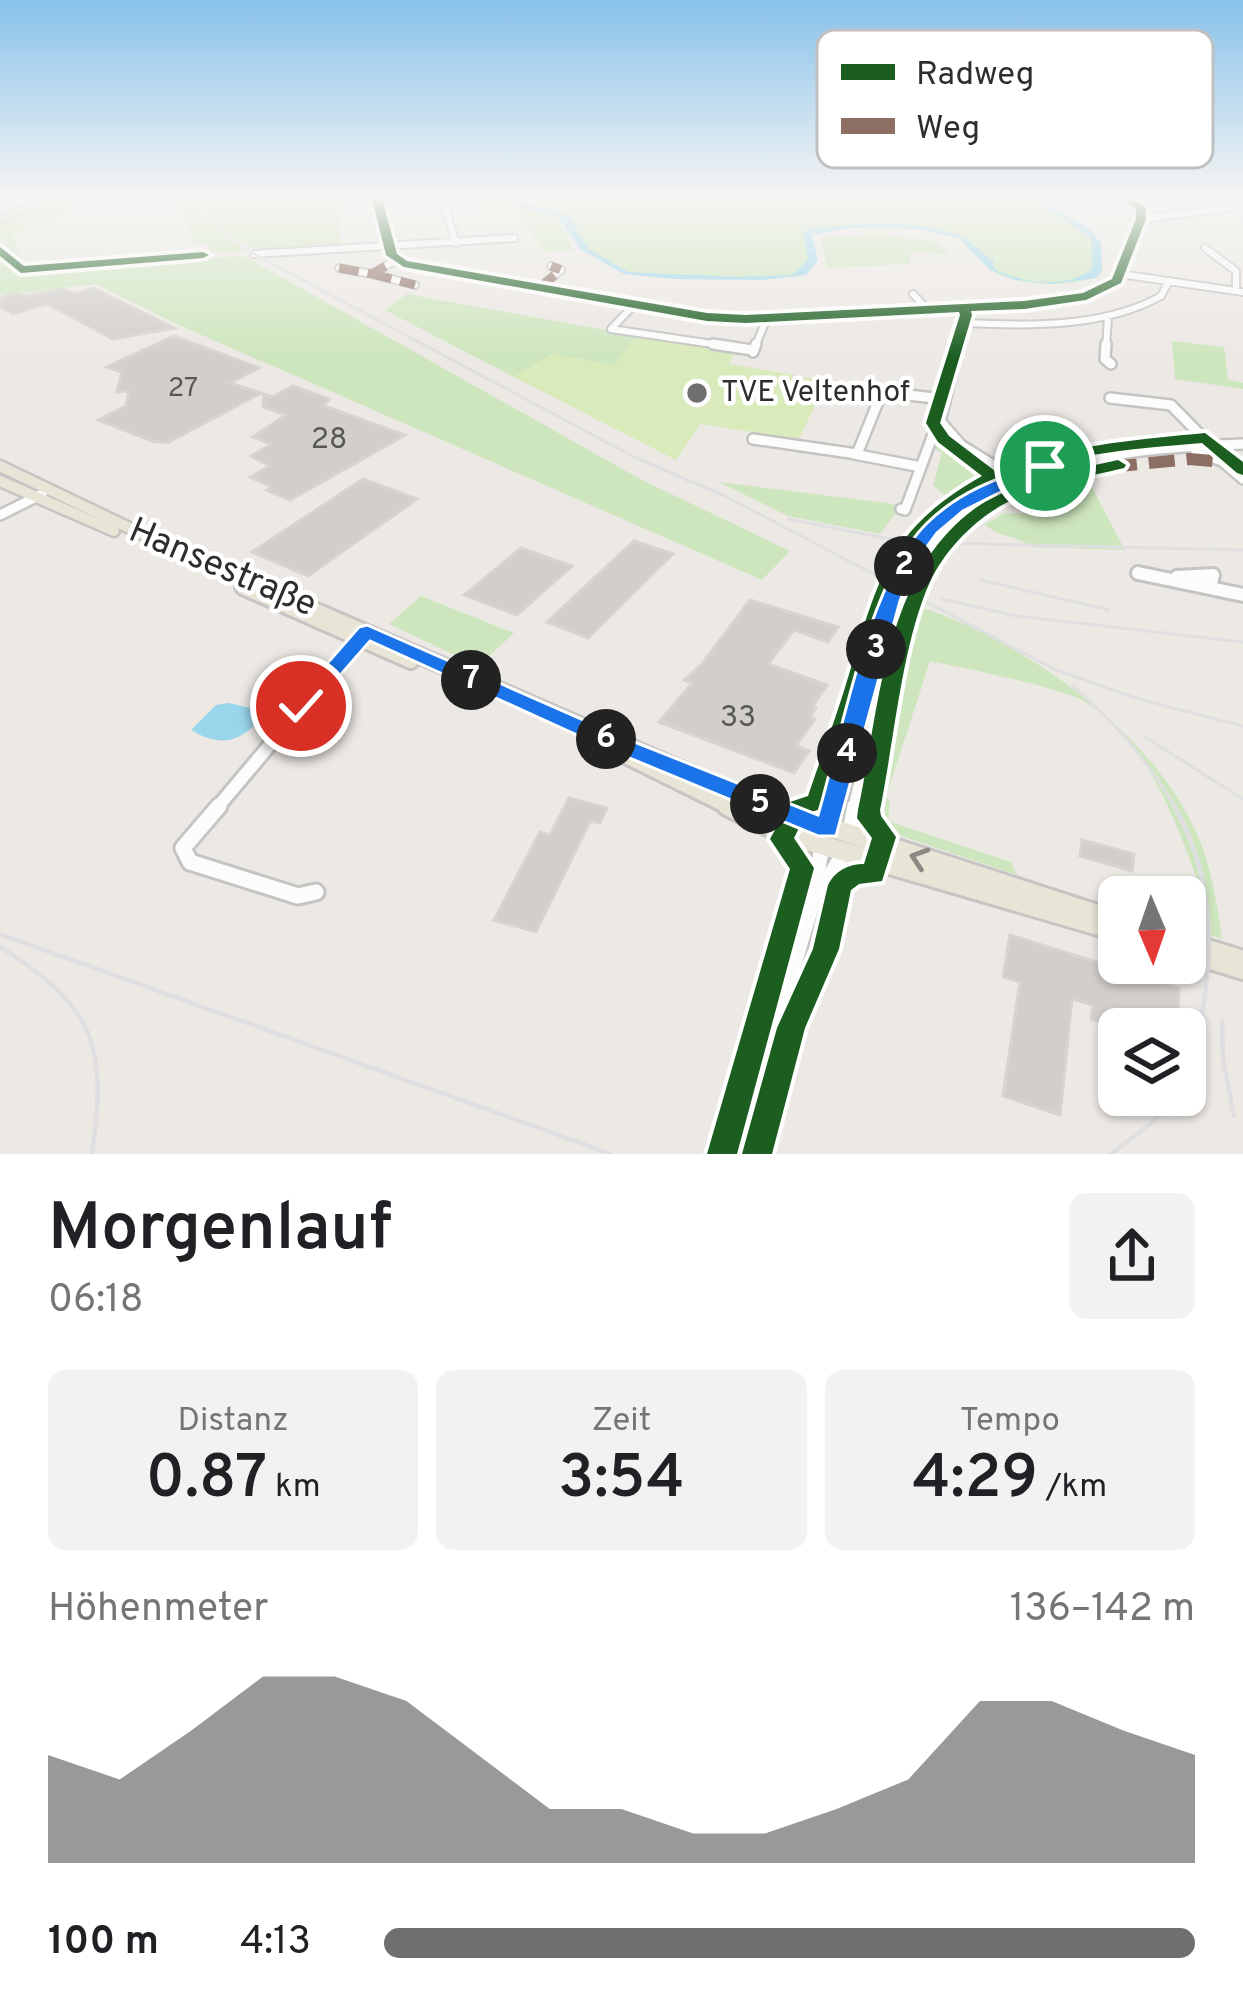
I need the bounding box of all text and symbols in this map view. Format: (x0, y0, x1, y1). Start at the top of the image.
legend (817, 30, 1213, 168)
text: Radweg (916, 55, 1034, 97)
text: Weg (916, 109, 980, 151)
house number: 27 (168, 372, 198, 406)
place label: TVE Veltenhof (721, 375, 910, 412)
marker: TVE Veltenhof (684, 380, 710, 406)
pin (994, 415, 1096, 517)
house number: 28 (311, 422, 347, 459)
icon: arrive (1012, 433, 1078, 499)
street label: Hansestraße (121, 509, 323, 629)
pin: 2 (874, 536, 934, 596)
text: 2 (894, 545, 914, 587)
pin: 3 (846, 619, 906, 679)
text: 3 (866, 628, 886, 670)
pin: 7 (441, 650, 501, 710)
pin (250, 655, 352, 757)
text: 7 (462, 659, 480, 701)
icon: check (268, 673, 334, 739)
house number: 33 (720, 700, 756, 737)
pin: 6 (576, 709, 636, 769)
text: 6 (596, 718, 616, 760)
pin: 4 (817, 723, 877, 783)
text: 4 (836, 732, 858, 774)
pin: 5 (730, 774, 790, 834)
text: 5 (750, 783, 770, 825)
one-way arrow (909, 847, 930, 872)
north arrow (1098, 876, 1206, 984)
map controls (1098, 876, 1206, 1116)
button: layers (1098, 1008, 1206, 1116)
text: Morgenlauf (48, 1190, 392, 1273)
button: share (1069, 1193, 1195, 1319)
text: 06:18 (48, 1277, 143, 1326)
text: Distanz (178, 1401, 289, 1443)
text: Zeit (592, 1401, 651, 1443)
text: Tempo (960, 1401, 1060, 1443)
text: 0.87 (146, 1443, 267, 1519)
text: 3:54 (558, 1443, 685, 1519)
text: 4:29 (912, 1443, 1038, 1519)
text: km (267, 1467, 321, 1509)
text: /km (1038, 1467, 1107, 1509)
text: Höhenmeter (48, 1586, 269, 1635)
text: 136–142 m (1010, 1586, 1195, 1635)
text: 100 m (48, 1919, 159, 1968)
text: 4:13 (240, 1919, 311, 1968)

